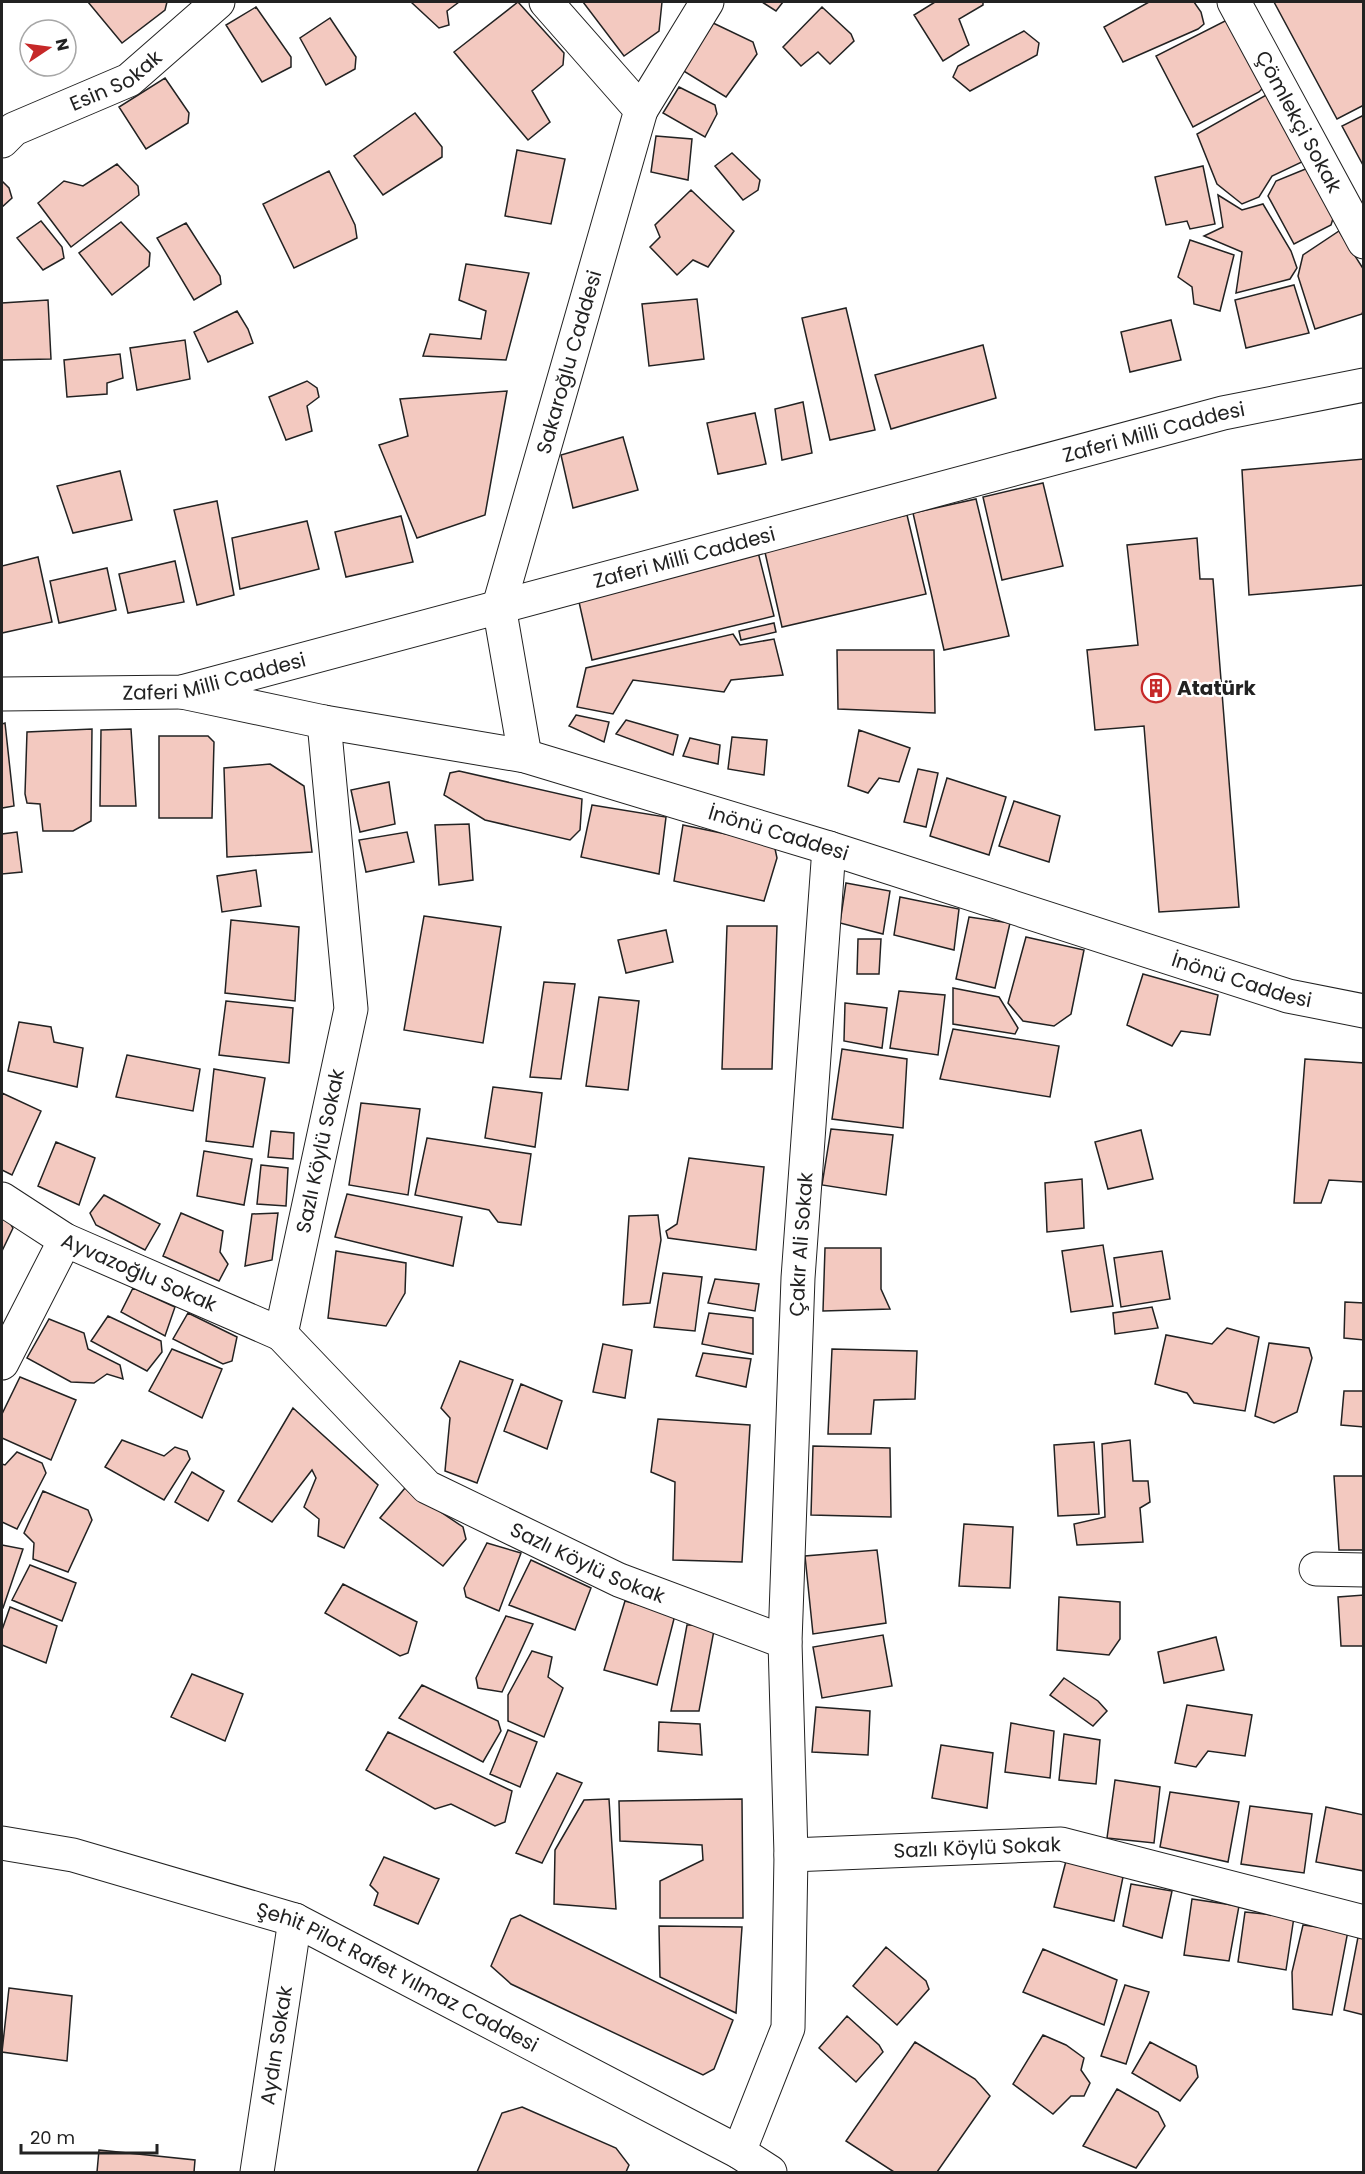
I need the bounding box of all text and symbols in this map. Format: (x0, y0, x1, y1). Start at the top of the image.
north arrow (18, 18, 78, 78)
text: N (50, 36, 75, 53)
street label: Esin Sokak (65, 43, 168, 118)
street label: Çömlekçi Sokak (1249, 46, 1349, 198)
street label: Sakaroğlu Caddesi (529, 267, 608, 457)
street label: Zaferi Milli Caddesi (1060, 395, 1247, 469)
street label: Zaferi Milli Caddesi (590, 520, 778, 595)
street label: Zaferi Milli Caddesi (122, 645, 309, 707)
building icon: Atatürk (1140, 672, 1172, 704)
place label: Atatürk (1177, 674, 1257, 702)
street label: İnönü Caddesi (705, 798, 852, 867)
street label: İnönü Caddesi (1168, 945, 1314, 1014)
street label: Sazlı Köylü Sokak (289, 1066, 351, 1236)
street label: Çakır Ali Sokak (783, 1171, 820, 1317)
street label: Ayvazoğlu Sokak (57, 1226, 222, 1319)
street label: Sazlı Köylü Sokak (506, 1515, 670, 1610)
street label: Sazlı Köylü Sokak (893, 1830, 1062, 1865)
street label: Şehit Pilot Rafet Yılmaz Caddesi (253, 1895, 543, 2059)
street label: Aydın Sokak (253, 1983, 299, 2107)
scale bar (21, 2117, 158, 2155)
text: 20 m (30, 2125, 75, 2150)

